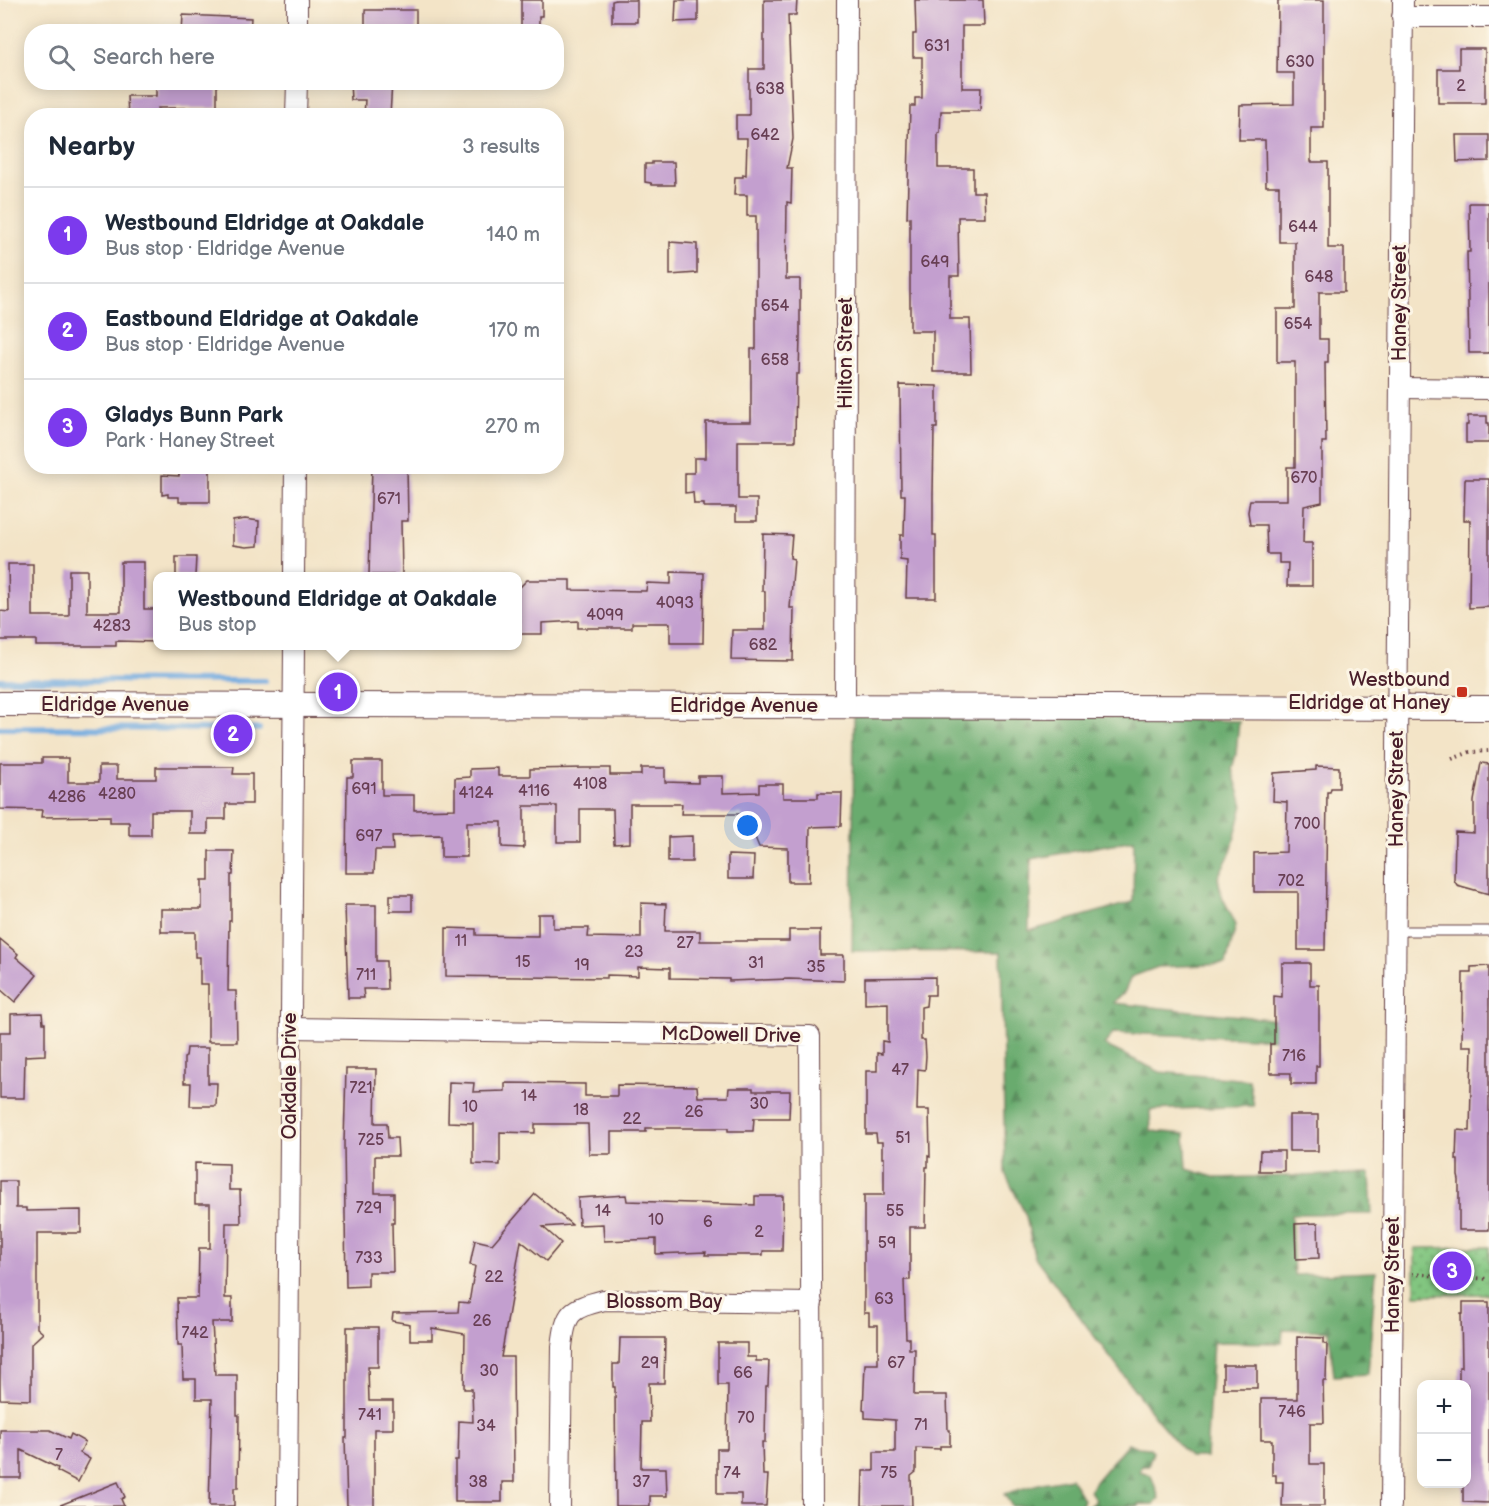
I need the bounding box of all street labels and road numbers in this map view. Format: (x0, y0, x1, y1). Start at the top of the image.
street label: Haney Street (1388, 245, 1412, 361)
street label: Hilton Street (834, 297, 858, 409)
street label: Eldridge Avenue (41, 693, 189, 717)
street label: Eldridge Avenue (670, 694, 818, 718)
street label: Haney Street (1385, 731, 1409, 847)
street label: Oakdale Drive (278, 1012, 302, 1140)
street label: McDowell Drive (661, 1022, 801, 1048)
street label: Haney Street (1381, 1217, 1405, 1333)
street label: Blossom Bay (606, 1290, 722, 1314)

